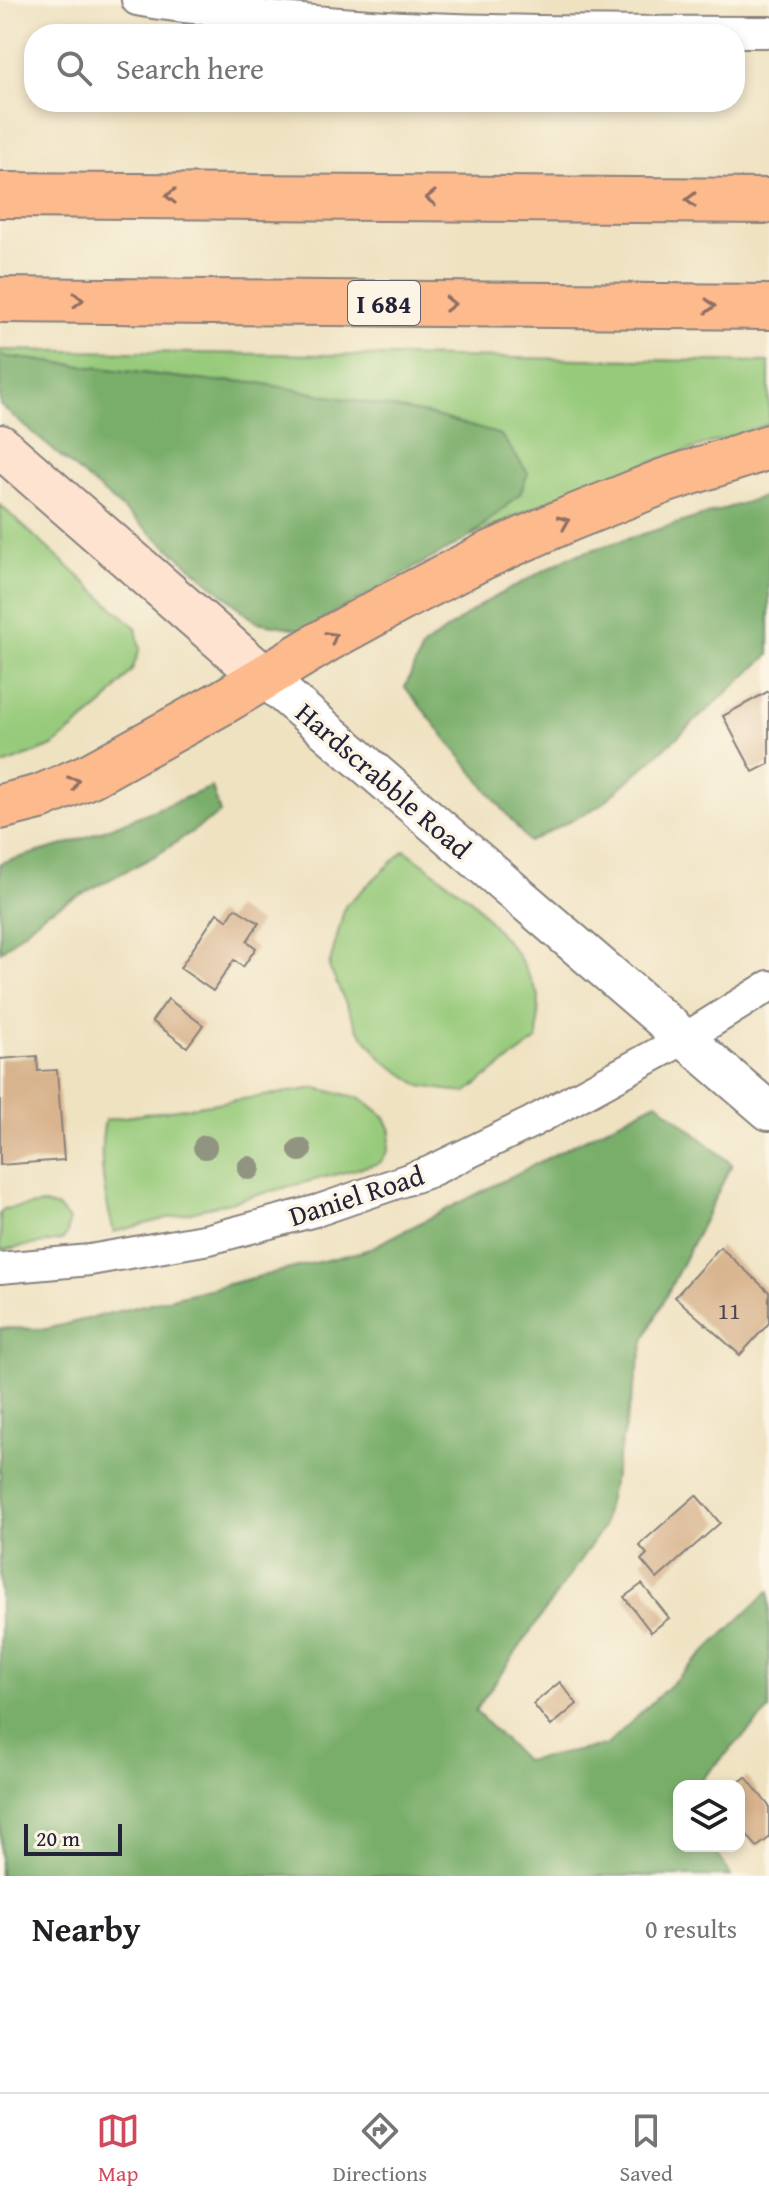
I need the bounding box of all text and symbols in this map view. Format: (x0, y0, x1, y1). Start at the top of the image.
search box (24, 24, 745, 112)
icon: search (52, 46, 96, 90)
text: Search here (116, 46, 264, 90)
one-way arrow (164, 187, 177, 205)
one-way arrow (424, 189, 437, 207)
one-way arrow (684, 191, 697, 209)
road number: I 684 (348, 281, 420, 325)
one-way arrow (72, 292, 85, 309)
one-way arrow (444, 295, 457, 313)
one-way arrow (704, 298, 717, 315)
one-way arrow (556, 515, 570, 531)
one-way arrow (323, 631, 337, 647)
street label: Hardscrabble Road (287, 692, 481, 868)
one-way arrow (65, 776, 80, 792)
street label: Daniel Road (283, 1154, 429, 1236)
house number: 11 (717, 1293, 741, 1328)
map controls (673, 1780, 745, 1852)
button: layers (673, 1780, 745, 1852)
scale bar (24, 1820, 122, 1856)
text: 20 m (36, 1822, 80, 1854)
text: Nearby (32, 1904, 141, 1953)
text: 0 results (645, 1909, 737, 1948)
tab: Map (96, 2109, 140, 2189)
tab: Directions (333, 2109, 427, 2189)
tab: Saved (620, 2109, 673, 2189)

